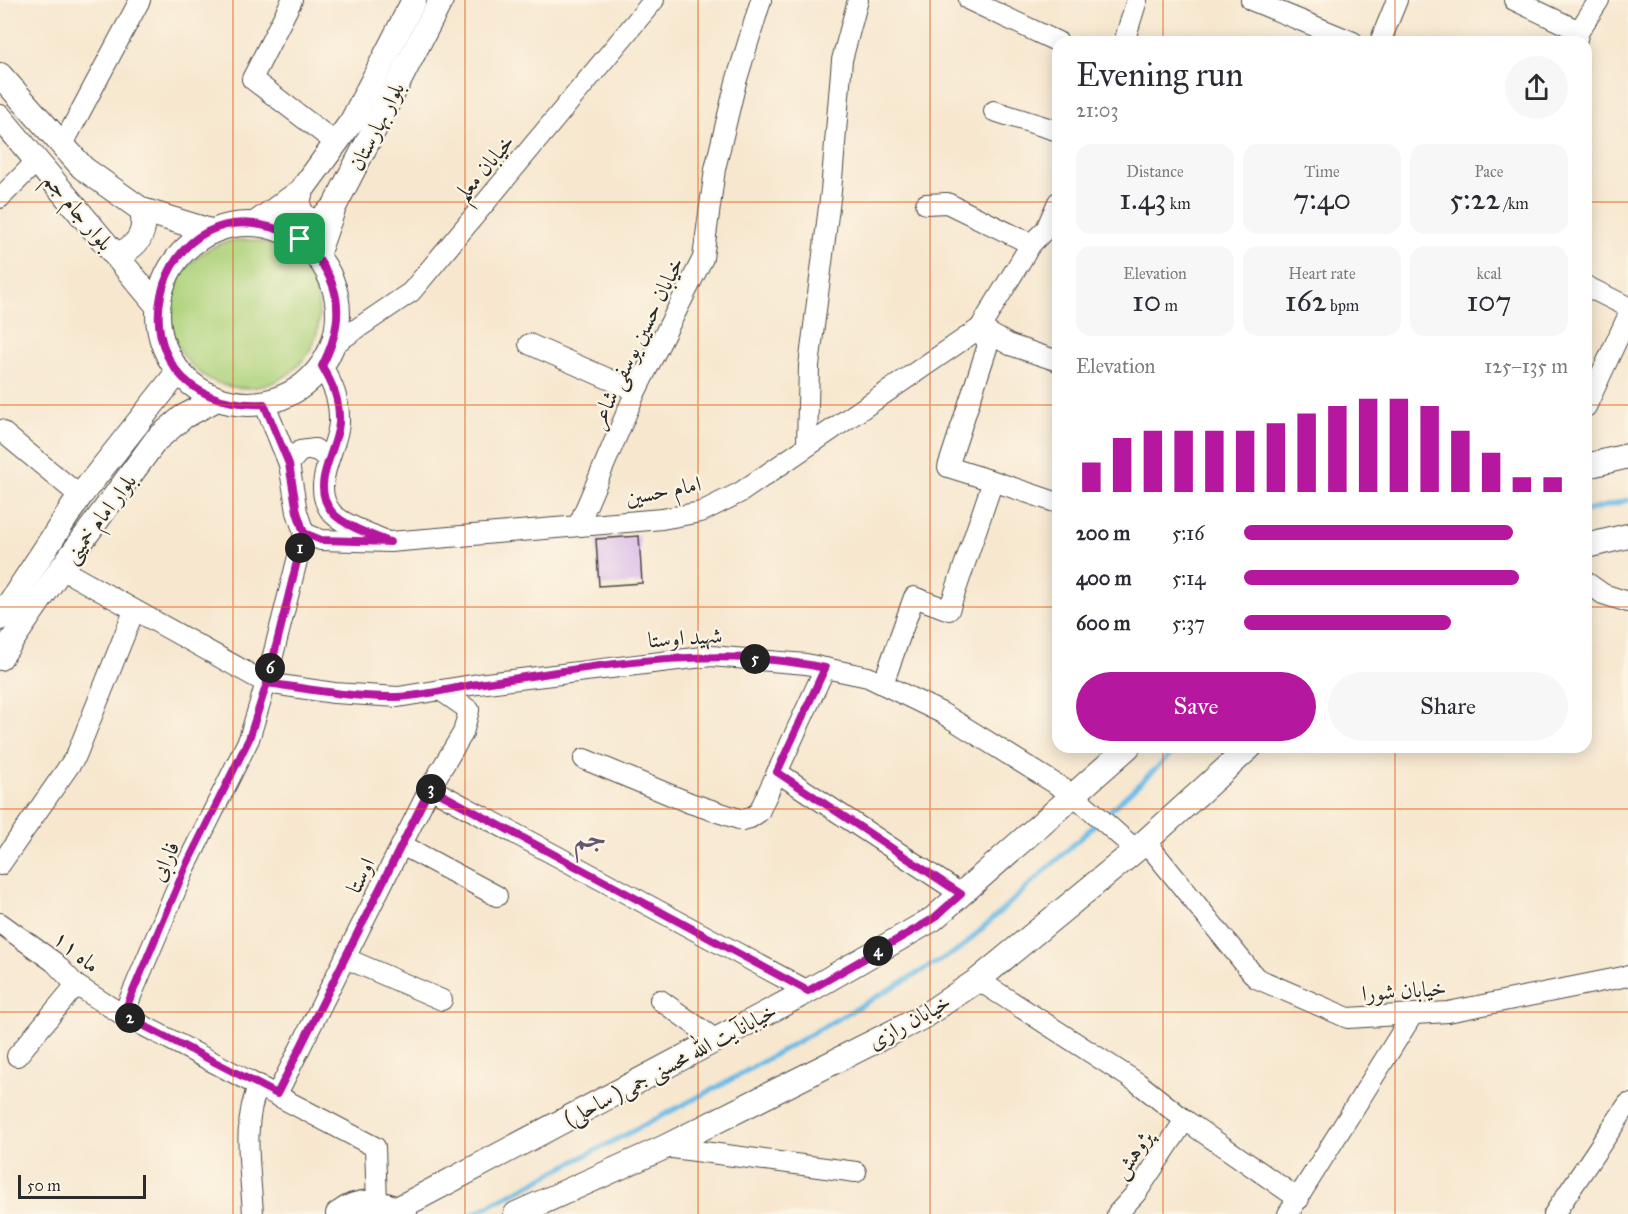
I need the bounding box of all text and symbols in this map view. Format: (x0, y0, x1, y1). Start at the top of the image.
text: Evening run (1076, 55, 1243, 95)
button: share (1505, 56, 1568, 119)
street label: بلوار بهارستان (343, 77, 411, 176)
text: 21:03 (1076, 98, 1118, 122)
street label: خیابان معلم (449, 129, 527, 212)
text: Distance (1126, 162, 1184, 181)
text: Time (1304, 162, 1340, 181)
text: Pace (1474, 162, 1504, 181)
street label: بلوار جام جم (33, 167, 119, 261)
text: 1.43 (1119, 181, 1166, 217)
text: 7:40 (1293, 181, 1351, 217)
text: 5:22 (1449, 181, 1500, 217)
text: km (1166, 194, 1191, 213)
text: /km (1500, 194, 1529, 213)
pin (274, 213, 325, 264)
icon: arrive (283, 222, 316, 255)
street label: خیابان حسین یوسفی شاعر (583, 252, 692, 433)
text: Elevation (1123, 264, 1187, 283)
text: Heart rate (1288, 264, 1356, 283)
text: kcal (1476, 264, 1502, 283)
text: 10 (1132, 283, 1161, 319)
text: 162 (1285, 283, 1327, 319)
text: 107 (1466, 283, 1512, 319)
text: m (1161, 296, 1178, 315)
text: bpm (1327, 296, 1359, 315)
text: Elevation (1076, 354, 1155, 378)
text: 125–135 m (1484, 354, 1568, 378)
street label: بلوار امام خمینی (57, 468, 147, 572)
street label: امام حسین (623, 470, 704, 517)
text: 200 m (1076, 521, 1130, 545)
text: 5:16 (1172, 521, 1204, 545)
pin: 1 (285, 533, 315, 563)
text: 1 (297, 538, 303, 557)
text: 400 m (1076, 566, 1132, 590)
text: 5:14 (1172, 566, 1205, 590)
text: 600 m (1076, 611, 1131, 635)
text: 5:37 (1172, 611, 1205, 635)
street label: شهید اوستا (647, 621, 723, 655)
pin: 5 (740, 644, 770, 674)
text: 5 (751, 649, 759, 668)
pin: 6 (255, 653, 285, 683)
text: 6 (266, 658, 274, 677)
button: Save (1076, 672, 1316, 741)
button: Share (1328, 672, 1568, 741)
pin: 3 (416, 774, 446, 804)
text: 3 (428, 779, 434, 798)
district label: جم (574, 820, 606, 863)
street label: فارابی (144, 837, 188, 887)
street label: اوستا (340, 853, 381, 898)
street label: ماه ۱۱ (48, 924, 105, 979)
pin: 4 (863, 936, 893, 966)
text: 4 (874, 941, 882, 960)
street label: خیابان شورا (1361, 974, 1447, 1007)
street label: خیابان رازی (863, 988, 955, 1055)
street label: خیابانآیت الله محسنی جمی( ساحلی) (557, 993, 783, 1135)
pin: 2 (115, 1003, 145, 1033)
text: 2 (126, 1008, 134, 1027)
street label: پژوهش (1106, 1123, 1162, 1185)
scale bar (18, 1172, 146, 1200)
text: 50 m (27, 1176, 61, 1195)

